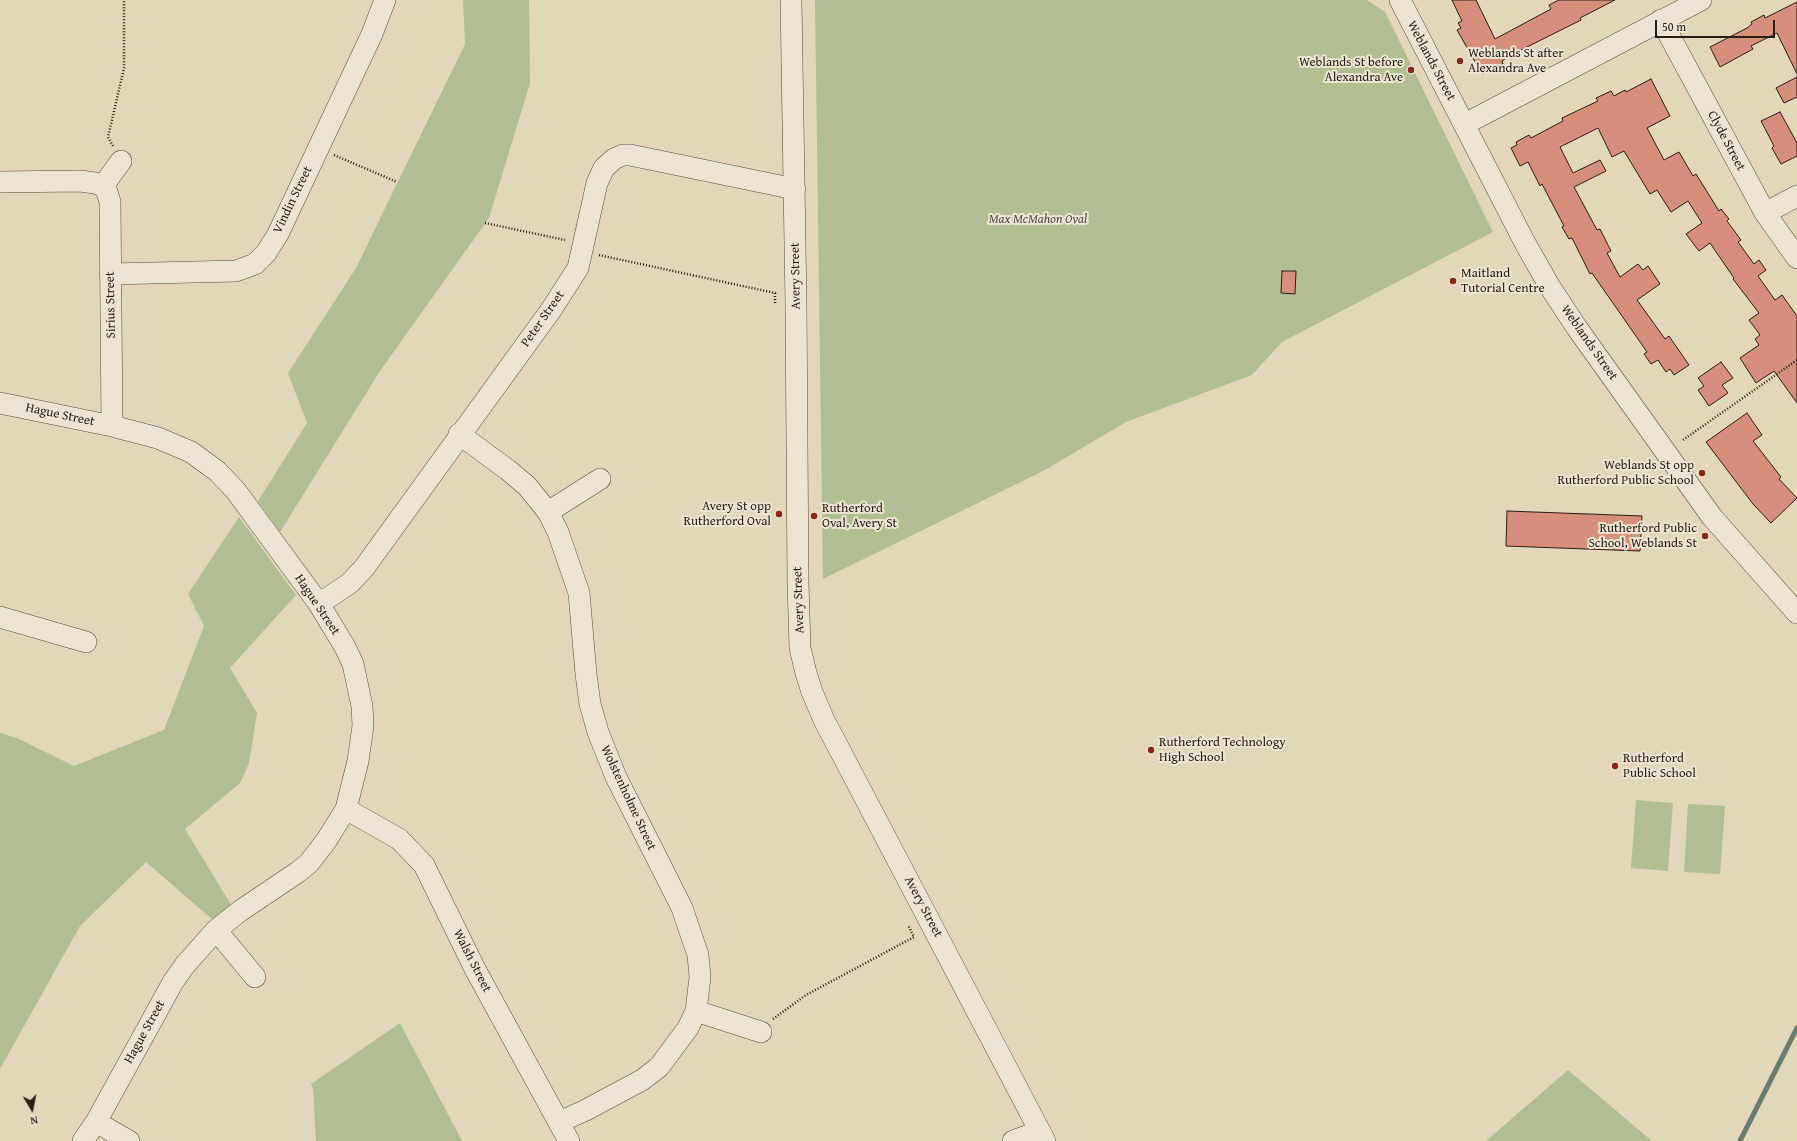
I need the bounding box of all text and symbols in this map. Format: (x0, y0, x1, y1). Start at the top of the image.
scale bar (1657, 12, 1777, 38)
street label: Weblands Street (1403, 18, 1459, 104)
text: 50 m (1662, 18, 1686, 35)
place label: Weblands St after Alexandra Ave (1468, 46, 1564, 77)
place label: Weblands St before Alexandra Ave (1299, 55, 1403, 86)
marker: Weblands St after Alexandra Ave (1455, 56, 1465, 66)
marker: Weblands St before Alexandra Ave (1406, 65, 1416, 75)
street label: Clyde Street (1704, 108, 1748, 174)
street label: Vindin Street (270, 164, 316, 236)
park label: Max McMahon Oval (989, 212, 1087, 228)
street label: Avery Street (788, 242, 804, 310)
place label: Maitland Tutorial Centre (1461, 266, 1545, 297)
street label: Sirius Street (103, 271, 119, 339)
marker: Maitland Tutorial Centre (1448, 276, 1458, 286)
street label: Peter Street (518, 288, 568, 350)
street label: Weblands Street (1557, 302, 1621, 384)
street label: Hague Street (24, 400, 96, 430)
place label: Weblands St opp Rutherford Public School (1557, 458, 1694, 489)
marker: Weblands St opp Rutherford Public School (1697, 468, 1707, 478)
place label: Avery St opp Rutherford Oval (683, 499, 771, 530)
place label: Rutherford Oval, Avery St (822, 501, 897, 532)
marker: Avery St opp Rutherford Oval (774, 509, 784, 519)
marker: Rutherford Oval, Avery St (809, 511, 819, 521)
place label: Rutherford Public School, Weblands St (1588, 521, 1697, 552)
marker: Rutherford Public School, Weblands St (1700, 531, 1710, 541)
street label: Avery Street (790, 566, 808, 634)
street label: Hague Street (291, 572, 343, 638)
place label: Rutherford Technology High School (1159, 735, 1286, 766)
street label: Wolstenholme Street (597, 743, 659, 853)
marker: Rutherford Technology High School (1146, 745, 1156, 755)
place label: Rutherford Public School (1623, 751, 1696, 782)
marker: Rutherford Public School (1610, 761, 1620, 771)
street label: Avery Street (900, 874, 946, 940)
street label: Walsh Street (449, 927, 495, 995)
street label: Hague Street (121, 998, 169, 1066)
north arrow (12, 1089, 52, 1129)
text: N (29, 1112, 39, 1129)

